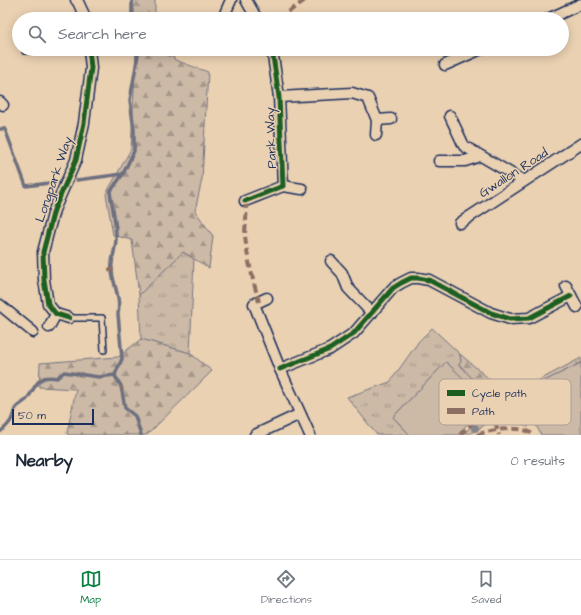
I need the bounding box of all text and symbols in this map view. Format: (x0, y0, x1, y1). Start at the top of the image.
search box (12, 12, 569, 56)
icon: search (26, 23, 48, 45)
text: Search here (58, 24, 147, 45)
street label: Park Way (261, 107, 282, 169)
street label: Longpark Way (31, 134, 78, 225)
street label: Gwallon Road (475, 144, 552, 202)
legend (439, 379, 571, 425)
text: Cycle path (472, 386, 527, 402)
text: Path (472, 404, 495, 419)
scale bar (12, 407, 94, 426)
text: 50 m (18, 408, 46, 423)
text: Nearby (16, 449, 73, 473)
text: 0 results (510, 452, 565, 470)
tab: Map (80, 568, 102, 607)
tab: Directions (261, 568, 312, 607)
tab: Saved (471, 568, 501, 607)

